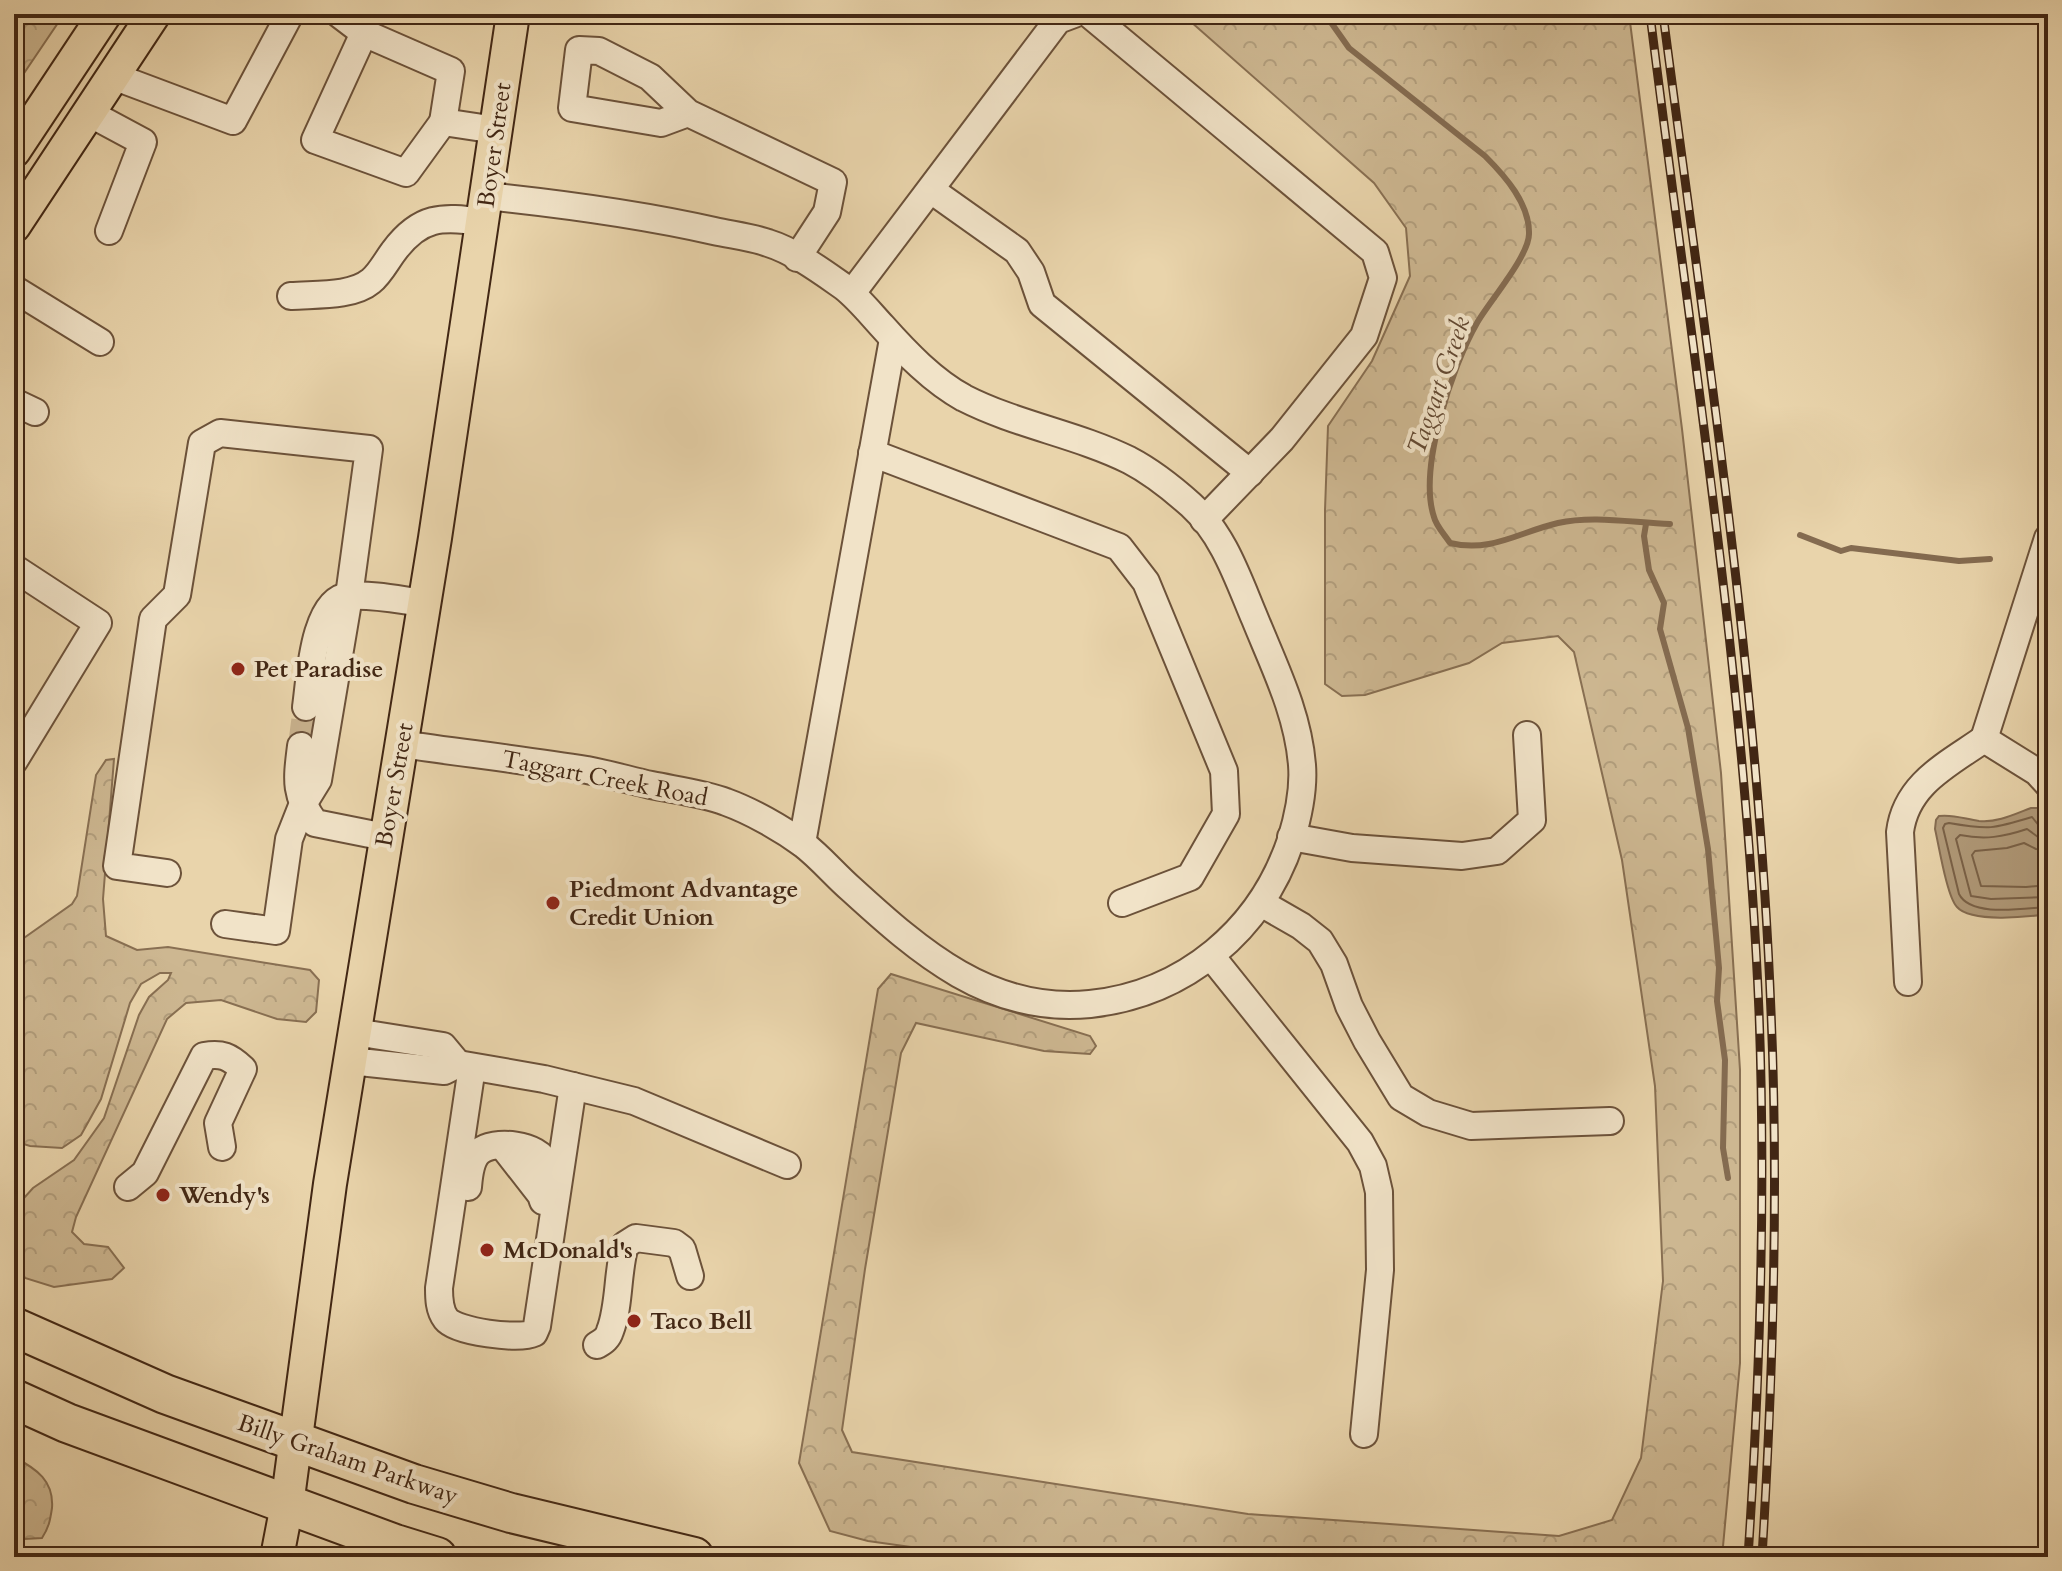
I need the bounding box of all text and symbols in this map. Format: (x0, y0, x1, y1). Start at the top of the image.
street label: Boyer Street (469, 80, 520, 210)
water label: Taggart Creek (1399, 312, 1478, 459)
place label: Pet Paradise (254, 653, 383, 686)
marker: Pet Paradise (229, 660, 247, 678)
street label: Boyer Street (367, 720, 422, 850)
street label: Taggart Creek Road (499, 742, 711, 815)
place label: Piedmont Advantage Credit Union (569, 873, 798, 934)
marker: Piedmont Advantage Credit Union (544, 894, 562, 912)
place label: Wendy's (178, 1179, 270, 1212)
marker: Wendy's (154, 1186, 172, 1204)
place label: McDonald's (503, 1234, 633, 1267)
marker: McDonald's (478, 1241, 496, 1259)
place label: Taco Bell (650, 1305, 752, 1338)
marker: Taco Bell (625, 1312, 643, 1330)
street label: Billy Graham Parkway (233, 1406, 463, 1513)

